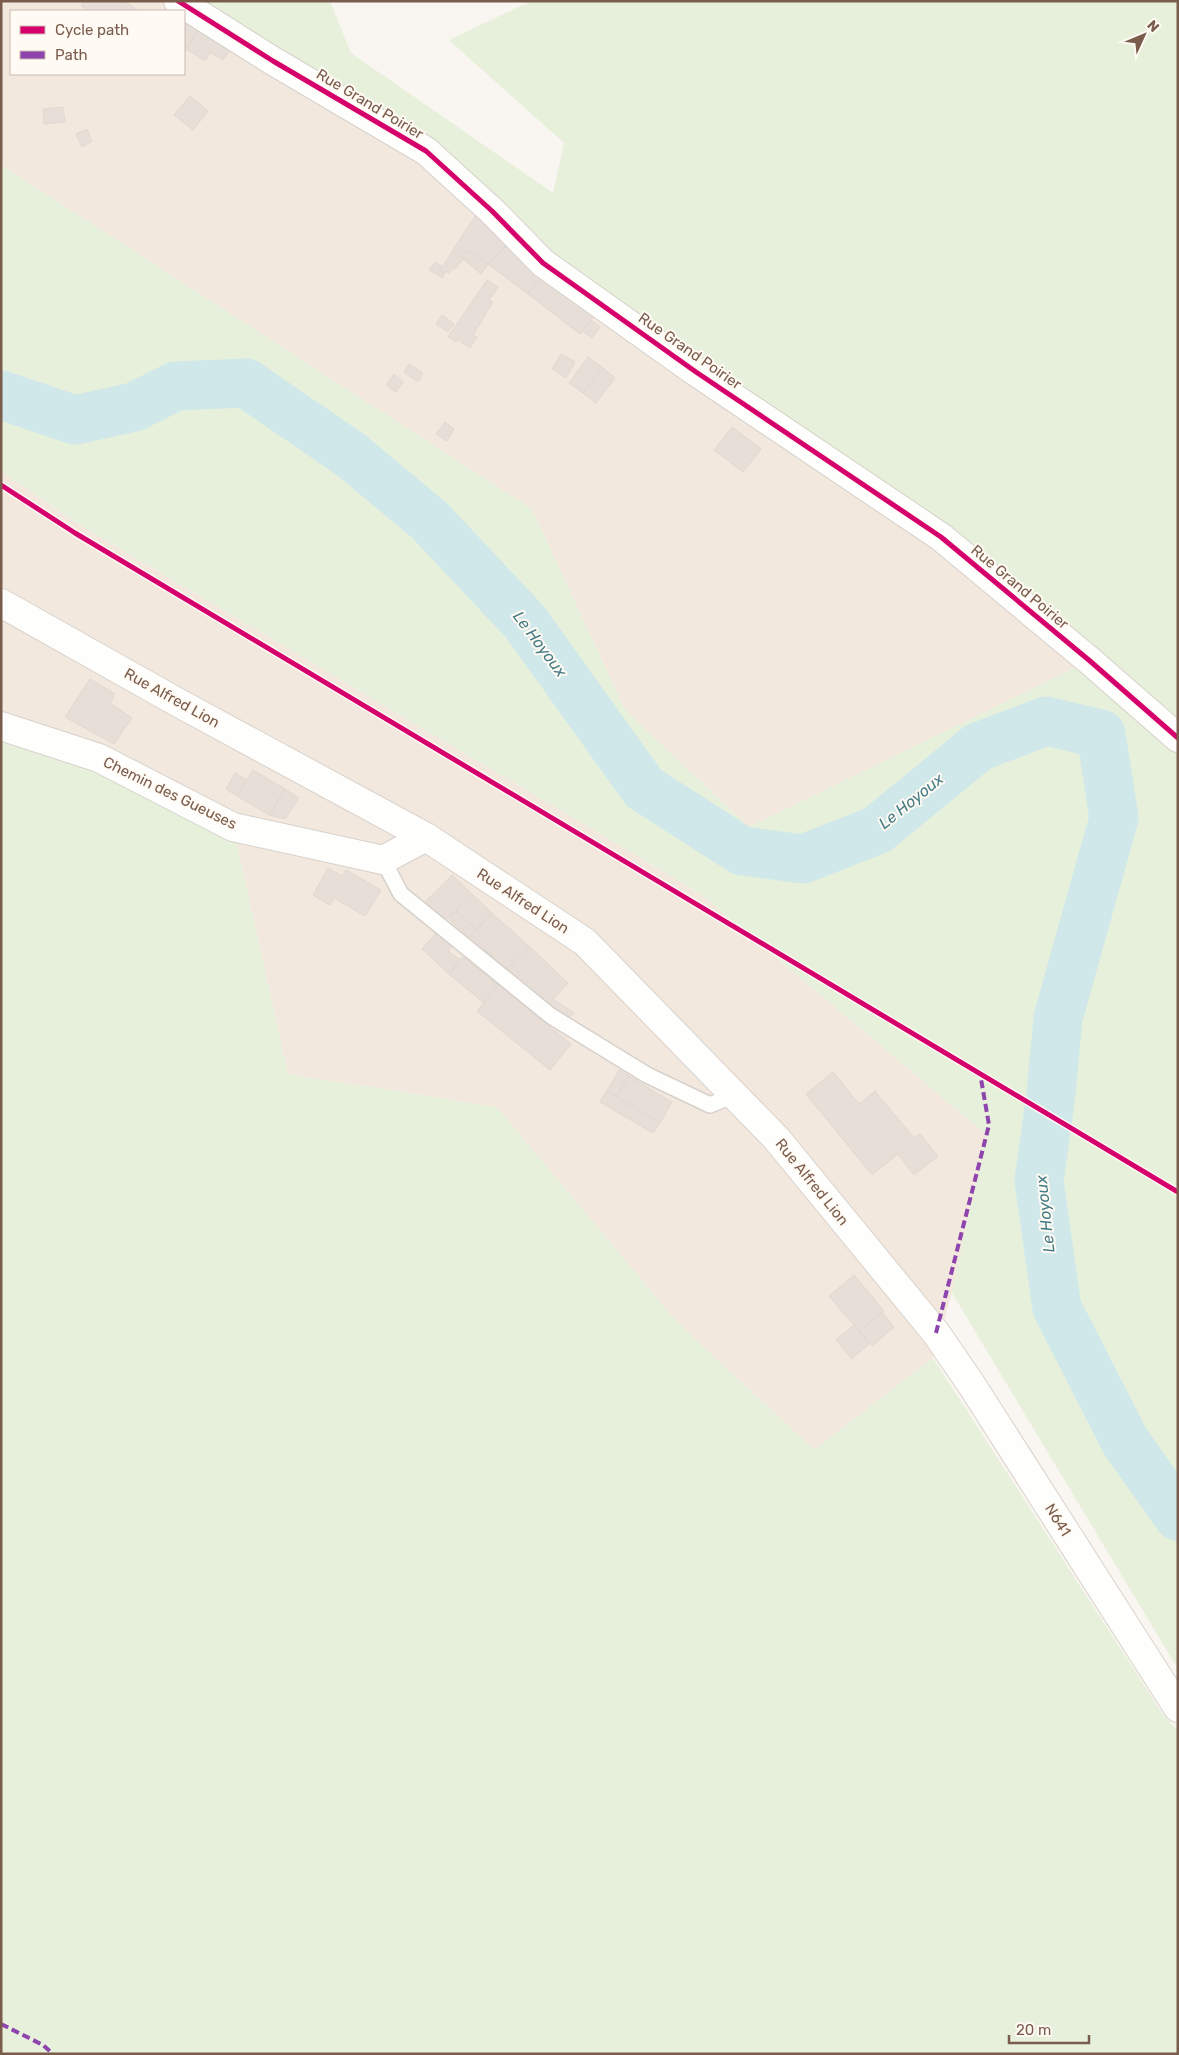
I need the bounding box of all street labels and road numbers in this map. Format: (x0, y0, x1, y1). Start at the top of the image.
street label: Rue Grand Poirier (313, 65, 427, 143)
street label: Rue Grand Poirier (635, 309, 745, 393)
street label: Rue Grand Poirier (968, 541, 1073, 633)
street label: Rue Alfred Lion (121, 664, 223, 732)
street label: Chemin des Gueuses (100, 753, 240, 833)
street label: Rue Alfred Lion (474, 864, 572, 938)
street label: Rue Alfred Lion (772, 1135, 852, 1229)
street label: N641 (1041, 1500, 1075, 1540)

